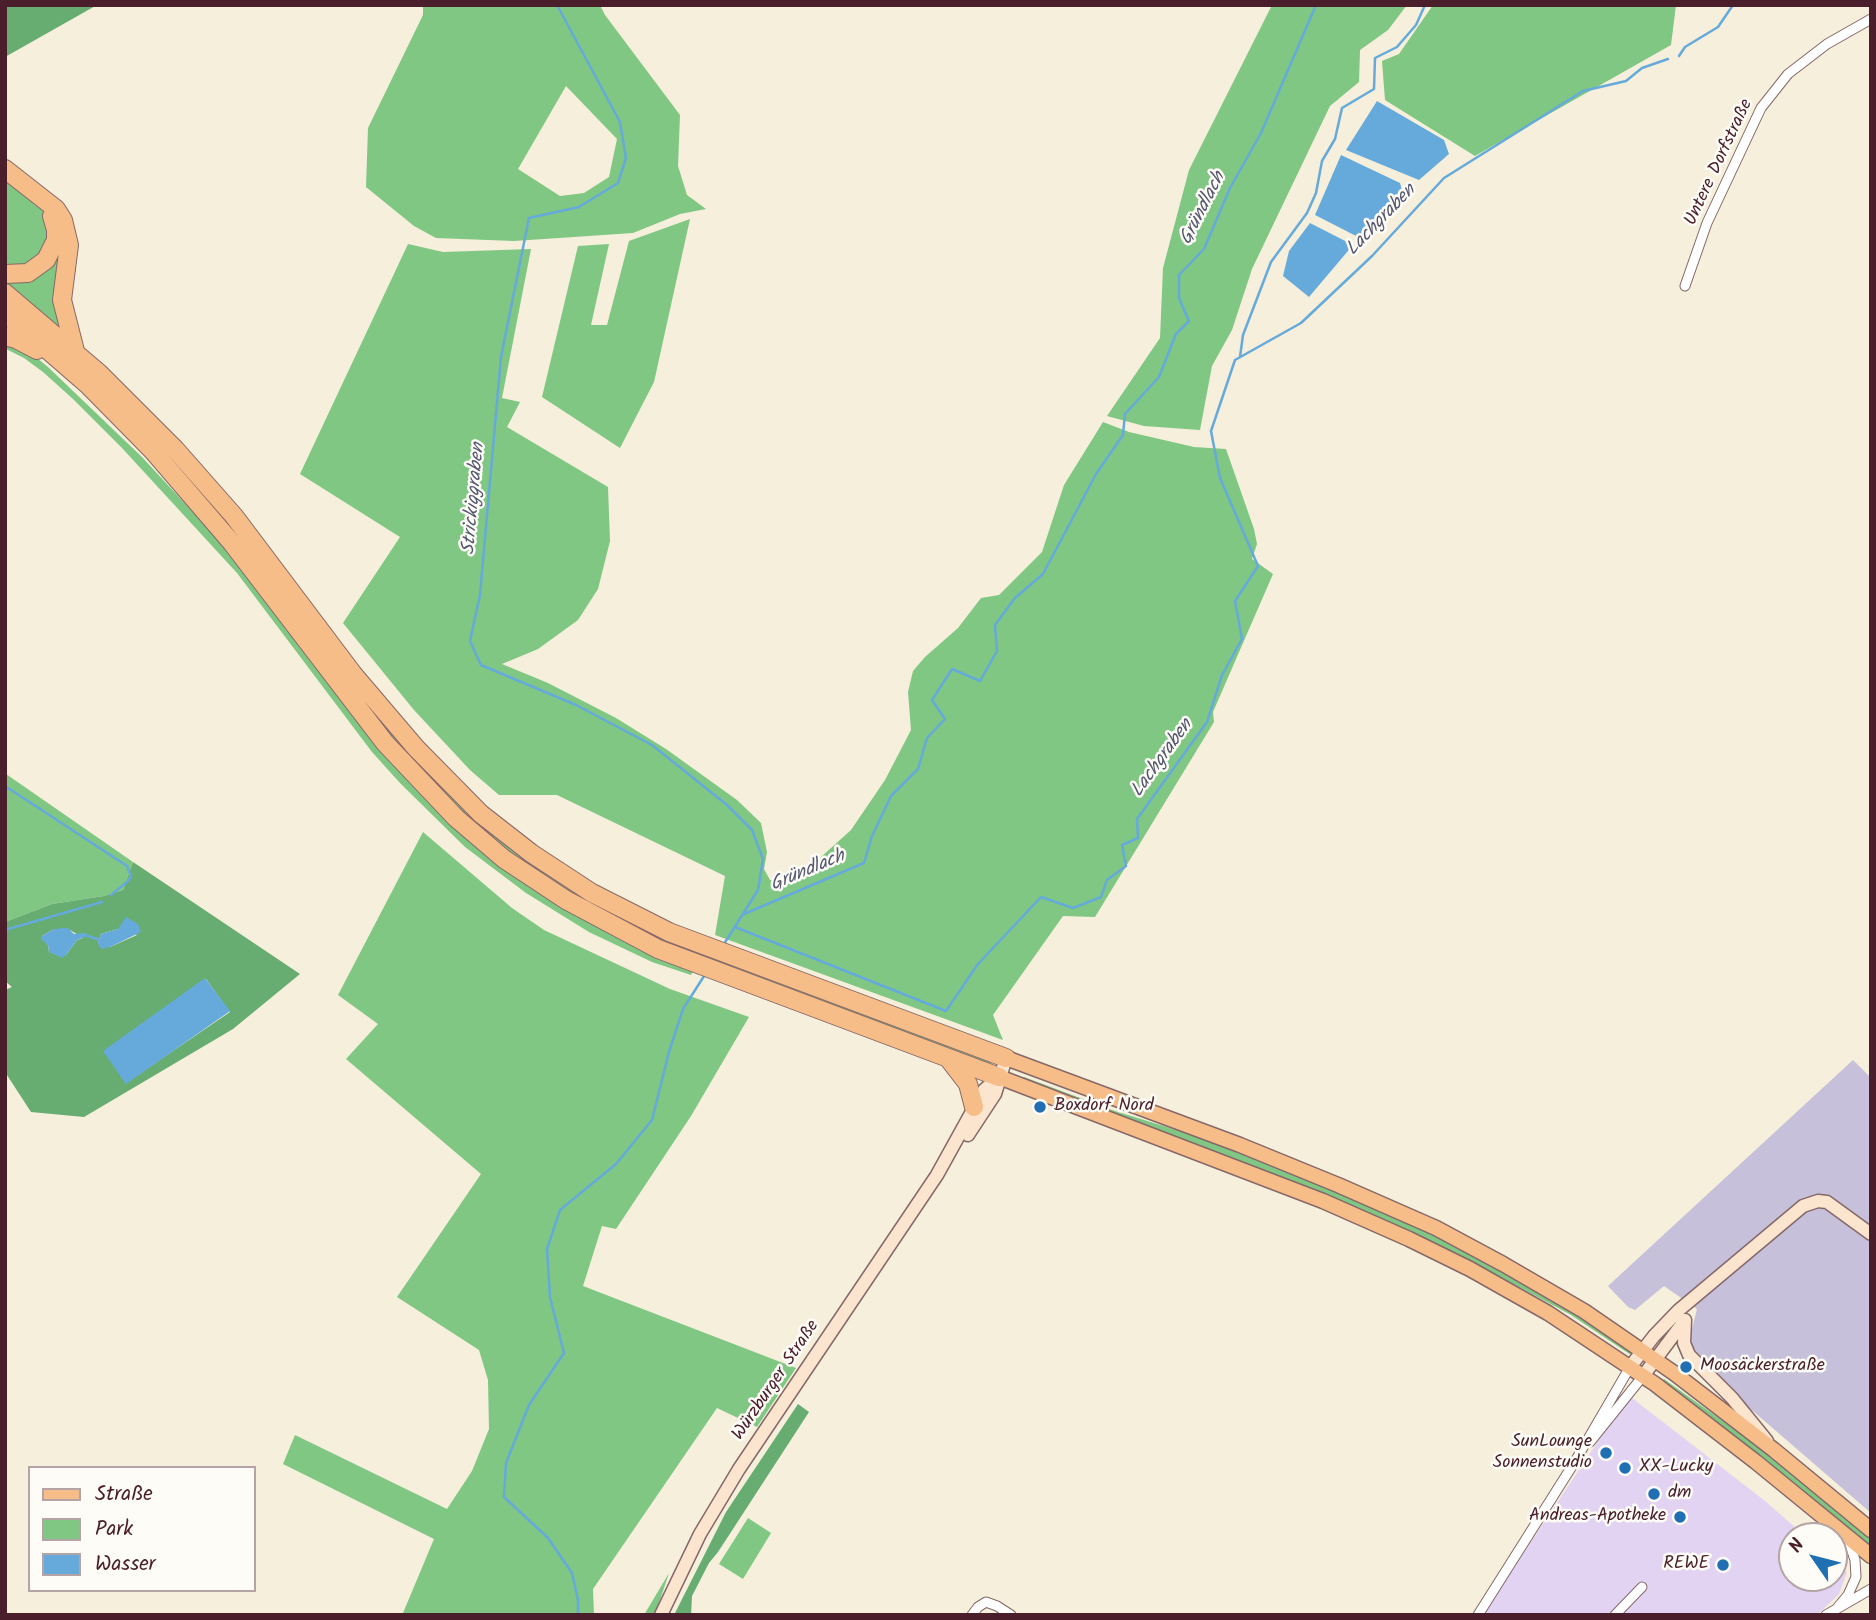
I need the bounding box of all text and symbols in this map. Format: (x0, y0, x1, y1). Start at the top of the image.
street label: Untere Dorfstraße (1681, 96, 1759, 230)
water label: Gründlach (1176, 169, 1232, 249)
water label: Lachgraben (1342, 180, 1422, 262)
water label: Strickiggraben (459, 442, 491, 556)
water label: Lachgraben (1127, 716, 1199, 802)
water label: Gründlach (767, 846, 849, 898)
place label: Boxdorf Nord (1054, 1096, 1154, 1118)
marker: Boxdorf Nord (1032, 1099, 1048, 1115)
street label: Würzburger Straße (729, 1317, 825, 1445)
place label: Moosäckerstraße (1700, 1356, 1825, 1378)
marker: Moosäckerstraße (1678, 1359, 1694, 1375)
place label: SunLounge Sonnenstudio (1493, 1432, 1592, 1474)
marker: SunLounge Sonnenstudio (1598, 1445, 1614, 1461)
place label: XX-Lucky (1639, 1457, 1713, 1479)
marker: XX-Lucky (1617, 1460, 1633, 1476)
legend (28, 1466, 256, 1592)
text: Straße (95, 1478, 153, 1511)
place label: dm (1668, 1483, 1691, 1505)
marker: dm (1646, 1486, 1662, 1502)
place label: Andreas-Apotheke (1529, 1506, 1666, 1528)
marker: Andreas-Apotheke (1672, 1509, 1688, 1525)
text: Park (95, 1513, 133, 1546)
north arrow (1778, 1522, 1848, 1592)
text: N (1782, 1533, 1813, 1560)
text: Wasser (95, 1548, 156, 1581)
place label: REWE (1663, 1554, 1709, 1576)
marker: REWE (1715, 1557, 1731, 1573)

